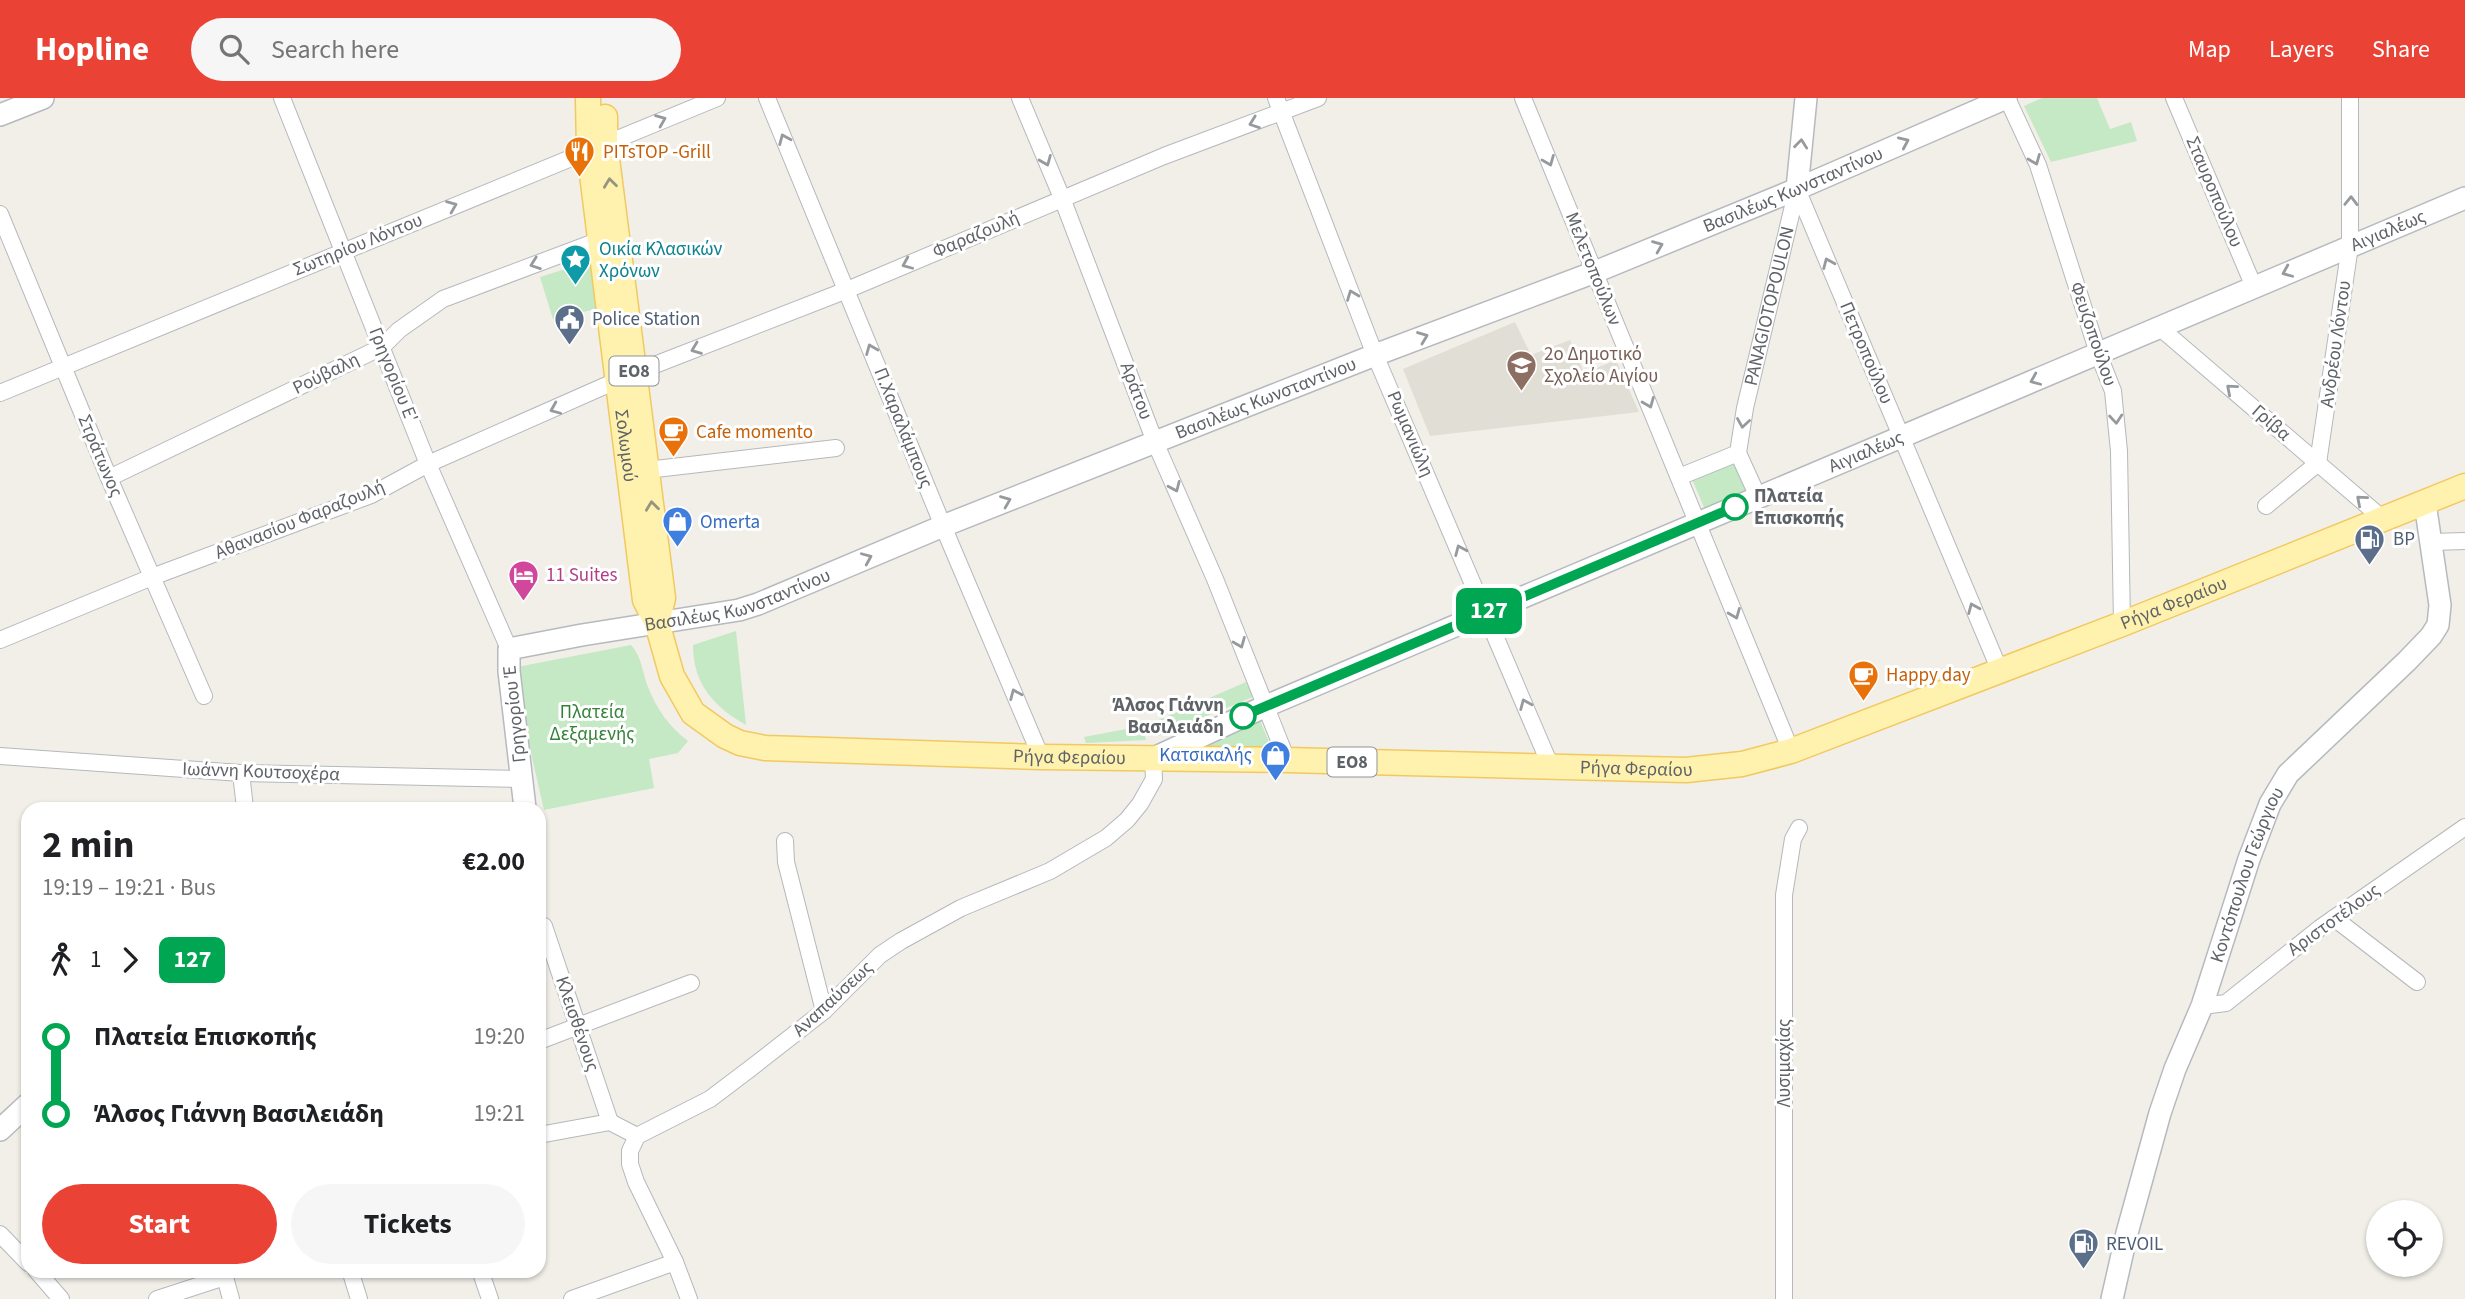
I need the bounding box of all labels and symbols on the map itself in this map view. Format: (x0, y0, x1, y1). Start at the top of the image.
one-way arrow (654, 115, 666, 129)
one-way arrow (1249, 115, 1261, 129)
street label: Σταυροπούλου (2179, 132, 2249, 252)
one-way arrow (778, 133, 792, 145)
restaurant icon: PITsTOP -Grill (563, 135, 597, 179)
one-way arrow (1897, 136, 1909, 150)
one-way arrow (1794, 138, 1809, 149)
place label: PITsTOP -Grill (603, 139, 711, 166)
street label: Βασιλέως Κωνσταντίνου (1699, 140, 1887, 240)
one-way arrow (2027, 153, 2041, 166)
one-way arrow (1038, 154, 1052, 166)
one-way arrow (1541, 154, 1555, 166)
one-way arrow (603, 178, 618, 189)
one-way arrow (2343, 195, 2359, 206)
one-way arrow (446, 201, 458, 215)
street label: Αιγιαλέως (2346, 203, 2430, 259)
street label: Φαραζουλή (928, 205, 1024, 265)
street label: Σωτηρίου Λόντου (289, 207, 427, 283)
street label: Μελετοπούλων (1558, 208, 1628, 330)
street label: PANAGIOTOPOULON (1737, 224, 1801, 389)
place label: Οικία Κλασικών Χρόνων (599, 236, 722, 285)
one-way arrow (1651, 241, 1663, 255)
place icon: Οικία Κλασικών Χρόνων (559, 243, 593, 287)
one-way arrow (529, 255, 541, 269)
one-way arrow (902, 256, 914, 270)
one-way arrow (1822, 258, 1836, 270)
one-way arrow (2282, 264, 2294, 278)
street label: Φευζοπούλου (2063, 278, 2123, 390)
street label: Ανδρέου Λόντου (2314, 279, 2358, 409)
one-way arrow (1347, 289, 1361, 301)
street label: Πετροπούλου (1832, 298, 1900, 408)
public building icon: Police Station (552, 302, 586, 346)
place label: Police Station (592, 306, 700, 333)
street label: Γρηγορίου Ε' (362, 323, 424, 427)
one-way arrow (1416, 331, 1428, 345)
one-way arrow (691, 340, 703, 354)
place label: 2ο Δημοτικό Σχολείο Αιγίου (1544, 341, 1658, 390)
one-way arrow (865, 344, 879, 356)
street label: Ρούβαλη (288, 346, 364, 402)
school or university icon: 2ο Δημοτικό Σχολείο Αιγίου (1504, 348, 1538, 392)
street label: Βασιλέως Κωνσταντίνου (1171, 350, 1360, 446)
road number: ΕΟ8 (610, 356, 658, 386)
street label: Αράτου (1113, 358, 1159, 424)
street label: Π.Χαραλάμπους (867, 364, 939, 492)
one-way arrow (2030, 372, 2042, 386)
one-way arrow (2226, 385, 2239, 397)
street label: Ρωμανιώλη (1380, 387, 1440, 481)
one-way arrow (1640, 397, 1654, 409)
street label: Γρίβα (2246, 398, 2297, 448)
one-way arrow (550, 401, 562, 415)
street label: Σολωμού (608, 408, 644, 484)
street label: Στράτωνος (71, 411, 129, 501)
one-way arrow (2108, 413, 2123, 424)
cafe icon: Cafe momento (656, 415, 690, 459)
one-way arrow (1736, 417, 1751, 429)
place label: Cafe momento (696, 419, 813, 446)
street label: Αιγιαλέως (1824, 424, 1908, 480)
street label: Αθανασίου Φαραζουλή (211, 474, 389, 566)
one-way arrow (1167, 479, 1181, 492)
place label: Πλατεία Επισκοπής (1754, 483, 1844, 532)
marker: Πλατεία Επισκοπής (1722, 494, 1748, 520)
one-way arrow (999, 496, 1011, 510)
one-way arrow (2356, 496, 2369, 508)
one-way arrow (644, 500, 659, 512)
shop icon: Omerta (660, 505, 694, 549)
place label: Omerta (700, 509, 760, 536)
fuel station icon: BP (2353, 522, 2387, 566)
place label: BP (2393, 526, 2415, 553)
one-way arrow (1454, 544, 1468, 557)
one-way arrow (859, 552, 872, 566)
hotel icon: 11 Suites (506, 558, 540, 602)
place label: 11 Suites (546, 562, 617, 589)
street label: Βασιλέως Κωνσταντίνου (642, 562, 835, 638)
street label: Ρήγα Φεραίου (2116, 570, 2231, 637)
line badge: 127 (1449, 588, 1529, 634)
one-way arrow (1968, 603, 1982, 615)
one-way arrow (1727, 607, 1741, 619)
one-way arrow (1232, 636, 1246, 648)
cafe icon: Happy day (1846, 658, 1880, 702)
place label: Happy day (1886, 662, 1971, 689)
street label: Γρηγορίου Έ (496, 664, 534, 764)
one-way arrow (1009, 689, 1023, 702)
place label: Άλσος Γιάννη Βασιλειάδη (1113, 692, 1224, 741)
park label: Πλατεία Δεξαμενής (550, 699, 634, 748)
one-way arrow (1519, 699, 1533, 711)
marker: Άλσος Γιάννη Βασιλειάδη (1230, 703, 1256, 729)
shop icon: Κατσικαλής (1258, 738, 1292, 782)
place label: Κατσικαλής (1159, 742, 1252, 769)
street label: Ρήγα Φεραίου (1013, 743, 1126, 772)
road number: ΕΟ8 (1328, 748, 1376, 776)
street label: Ρήγα Φεραίου (1580, 754, 1694, 784)
street label: Ιωάννη Κουτσοχέρα (182, 756, 341, 788)
street label: Κοντόπουλου Γεώργιου (2203, 782, 2291, 966)
street label: Αριστοτέλους (2282, 877, 2386, 963)
street label: Αναπαύσεως (787, 955, 879, 1043)
street label: Κλεισθένους (548, 973, 606, 1075)
street label: Λυσιμαχίας (1771, 1019, 1798, 1107)
fuel station icon: REVOIL (2066, 1227, 2100, 1271)
place label: REVOIL (2106, 1231, 2163, 1258)

